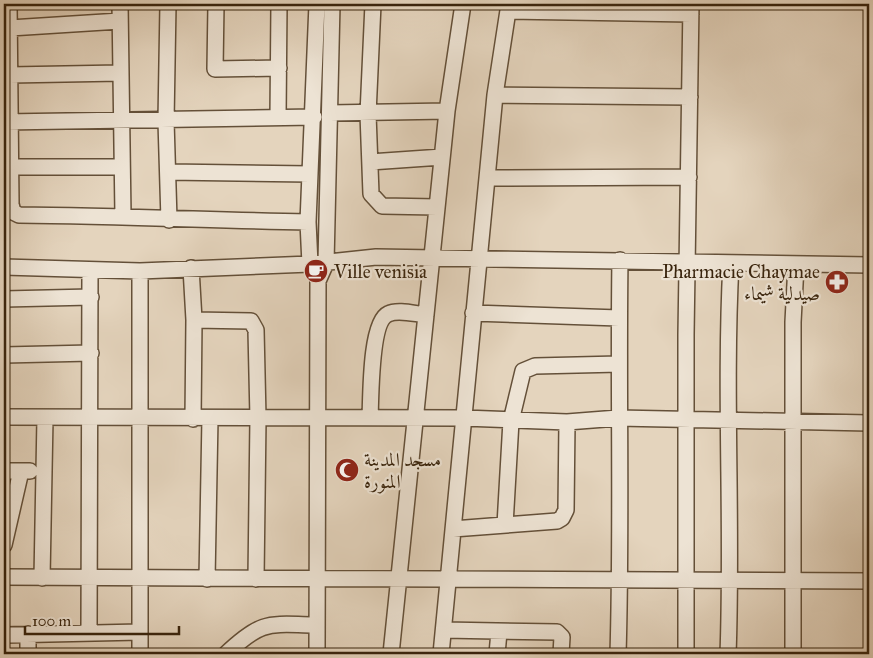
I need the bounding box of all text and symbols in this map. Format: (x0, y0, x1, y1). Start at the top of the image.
cafe icon: Ville venisia (303, 258, 329, 284)
place label: Ville venisia (333, 260, 428, 283)
place label: Pharmacie Chaymae صيدلية شيماء (662, 260, 820, 305)
pharmacy icon: Pharmacie Chaymae صيدلية شيماء (824, 269, 850, 295)
place label: مسجد المدينة المنورة (364, 448, 441, 494)
mosque icon: مسجد المدينة المنورة (334, 457, 360, 483)
scale bar (25, 603, 179, 635)
text: 100 m (32, 612, 72, 630)

